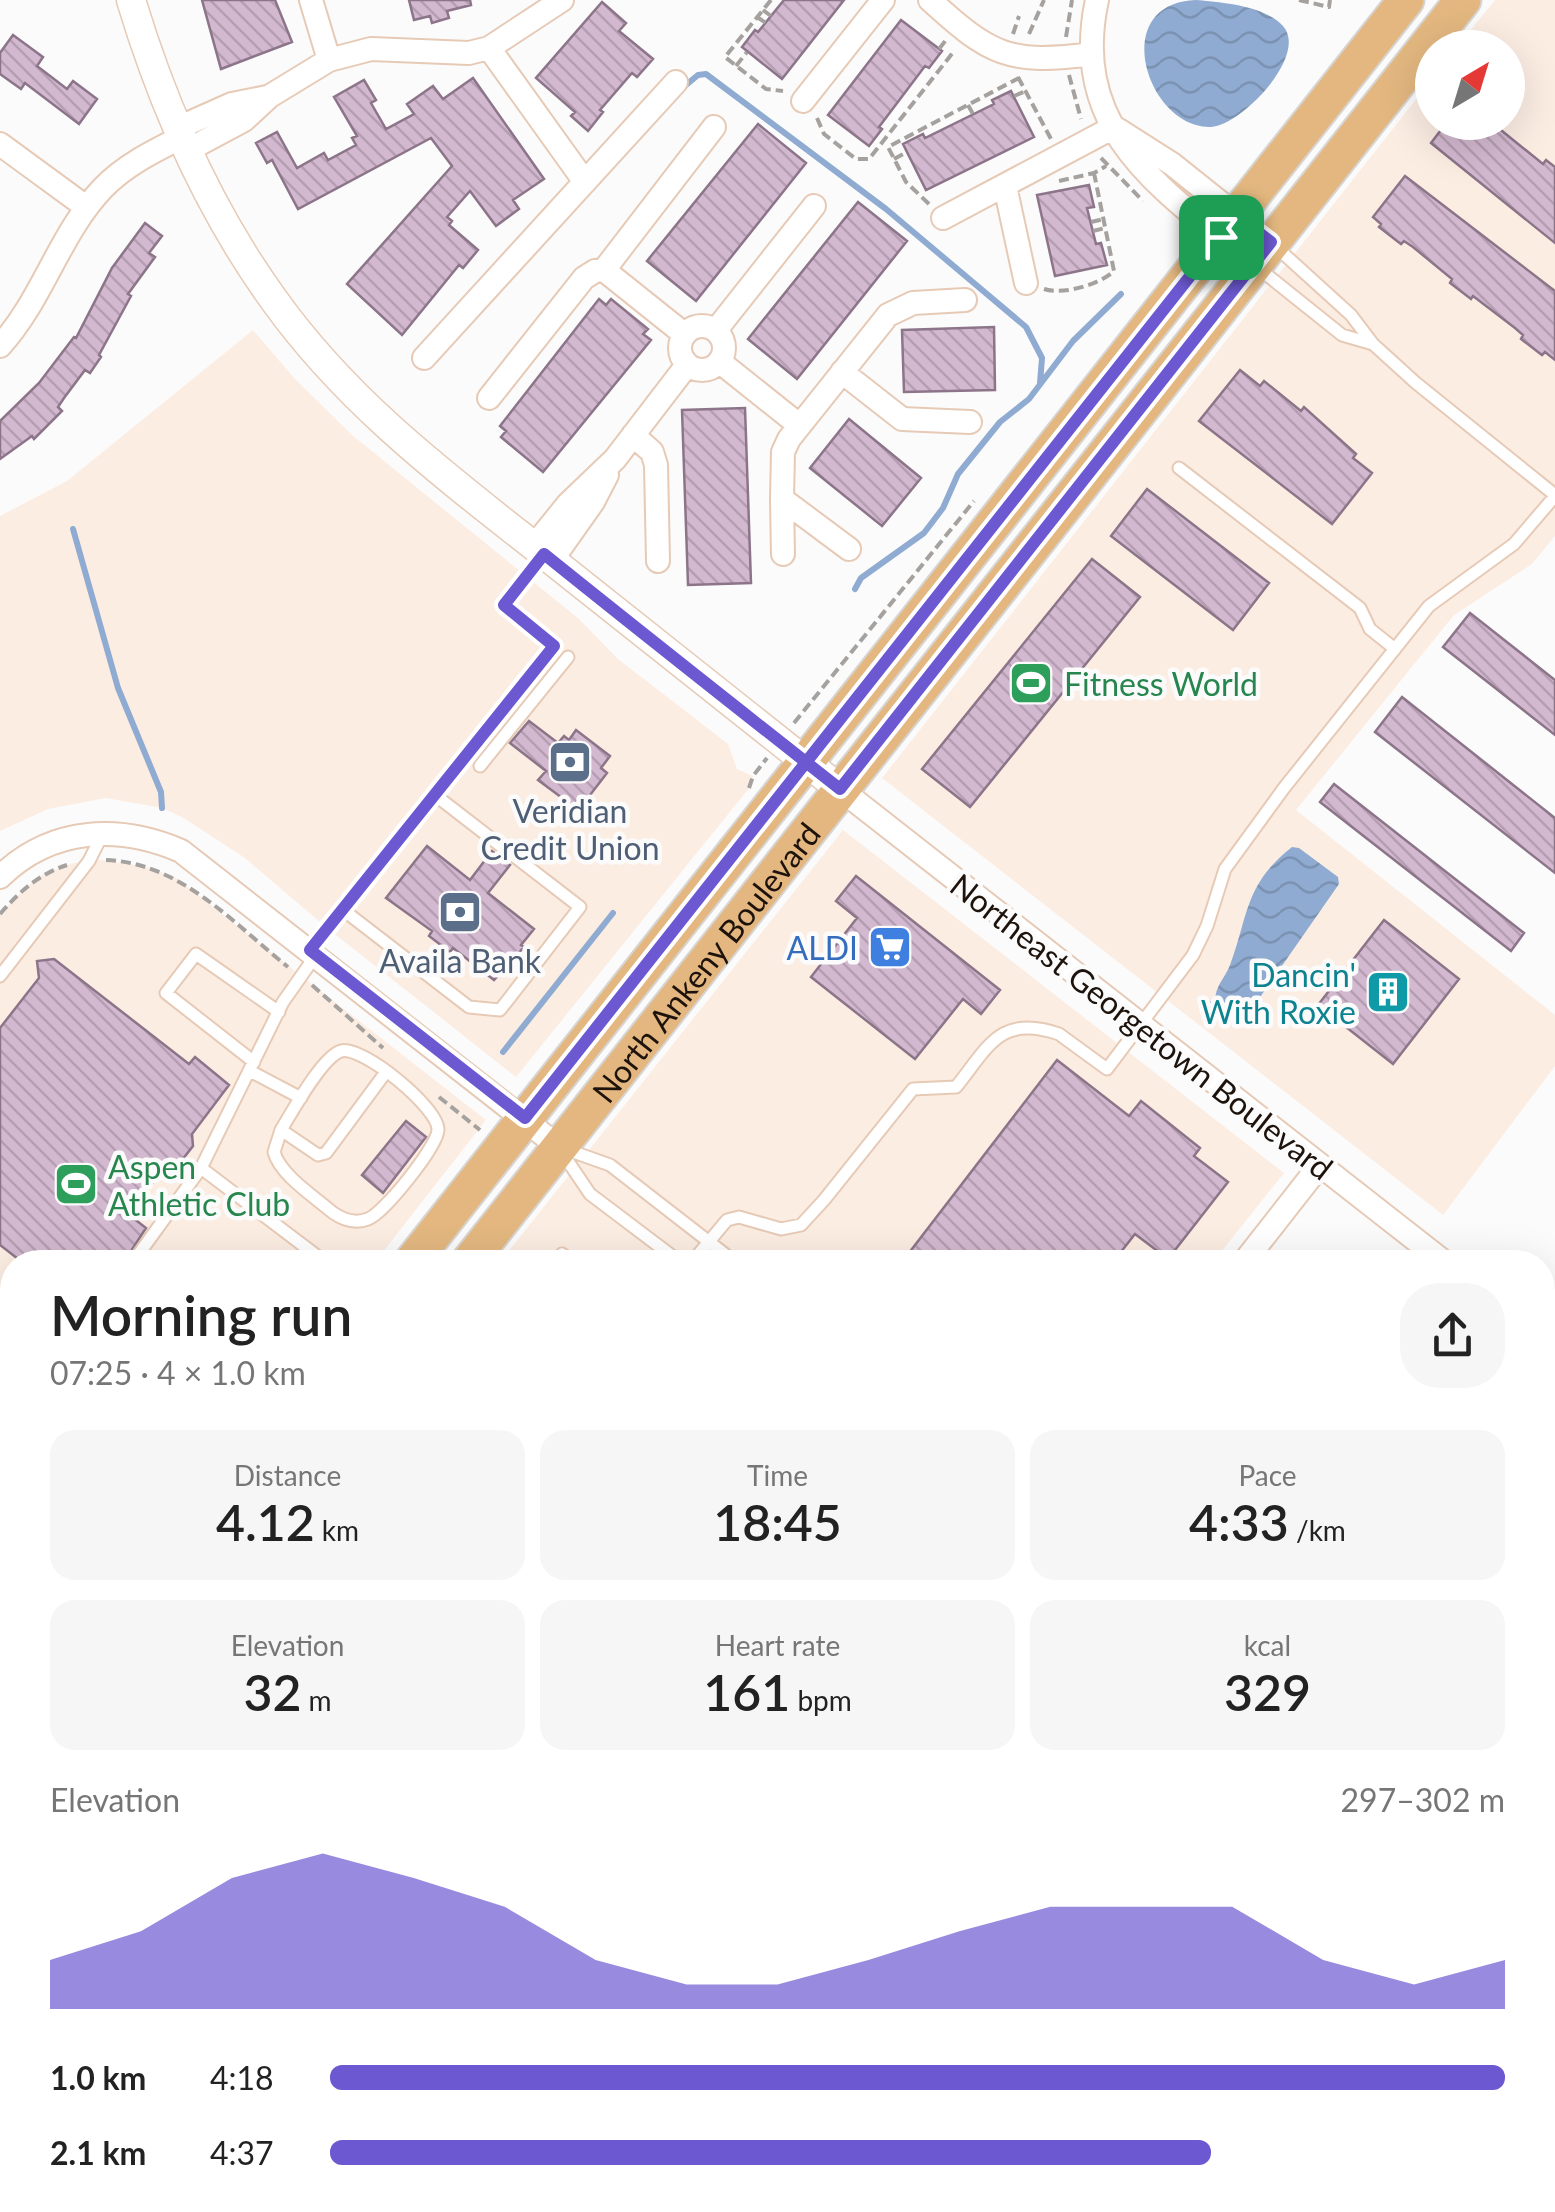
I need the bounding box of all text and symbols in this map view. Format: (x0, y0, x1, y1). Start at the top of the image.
north arrow (1415, 30, 1525, 140)
map controls (1415, 30, 1525, 140)
pin (1179, 195, 1264, 280)
icon: arrive (1194, 210, 1249, 265)
sports icon: Fitness World (1008, 660, 1054, 706)
place label: Fitness World (1064, 664, 1258, 703)
bank icon: Veridian Credit Union (547, 739, 593, 785)
place label: Veridian Credit Union (480, 791, 660, 867)
street label: North Ankeny Boulevard (583, 814, 827, 1109)
street label: Northeast Georgetown Boulevard (943, 865, 1341, 1187)
bank icon: Availa Bank (437, 889, 483, 935)
supermarket icon: ALDI (867, 924, 913, 970)
place label: ALDI (787, 928, 858, 967)
place label: Availa Bank (379, 941, 542, 980)
place label: Dancin' With Roxie (1201, 955, 1356, 1031)
building icon: Dancin' With Roxie (1365, 969, 1411, 1015)
place label: Aspen Athletic Club (108, 1147, 290, 1223)
sports icon: Aspen Athletic Club (53, 1161, 99, 1207)
text: Morning run (50, 1282, 352, 1348)
button: share (1400, 1283, 1505, 1388)
text: 07:25 · 4 × 1.0 km (50, 1353, 306, 1392)
text: Distance (234, 1458, 341, 1492)
text: Time (747, 1458, 808, 1492)
text: Pace (1238, 1458, 1297, 1492)
text: 4.12 (216, 1492, 315, 1552)
text: 18:45 (713, 1492, 842, 1552)
text: 4:33 (1189, 1492, 1289, 1552)
text: km (315, 1513, 359, 1547)
text: /km (1289, 1513, 1346, 1547)
text: Elevation (231, 1628, 344, 1662)
text: Heart rate (715, 1628, 840, 1662)
text: kcal (1244, 1628, 1291, 1662)
text: 32 (243, 1662, 301, 1722)
text: 161 (703, 1662, 790, 1722)
text: 329 (1224, 1662, 1311, 1722)
text: m (301, 1683, 332, 1717)
text: bpm (790, 1683, 852, 1717)
text: Elevation (50, 1780, 180, 1819)
text: 297–302 m (1341, 1780, 1505, 1819)
text: 1.0 km (50, 2058, 146, 2097)
text: 4:18 (210, 2058, 274, 2097)
text: 2.1 km (50, 2133, 146, 2172)
text: 4:37 (210, 2133, 274, 2172)

